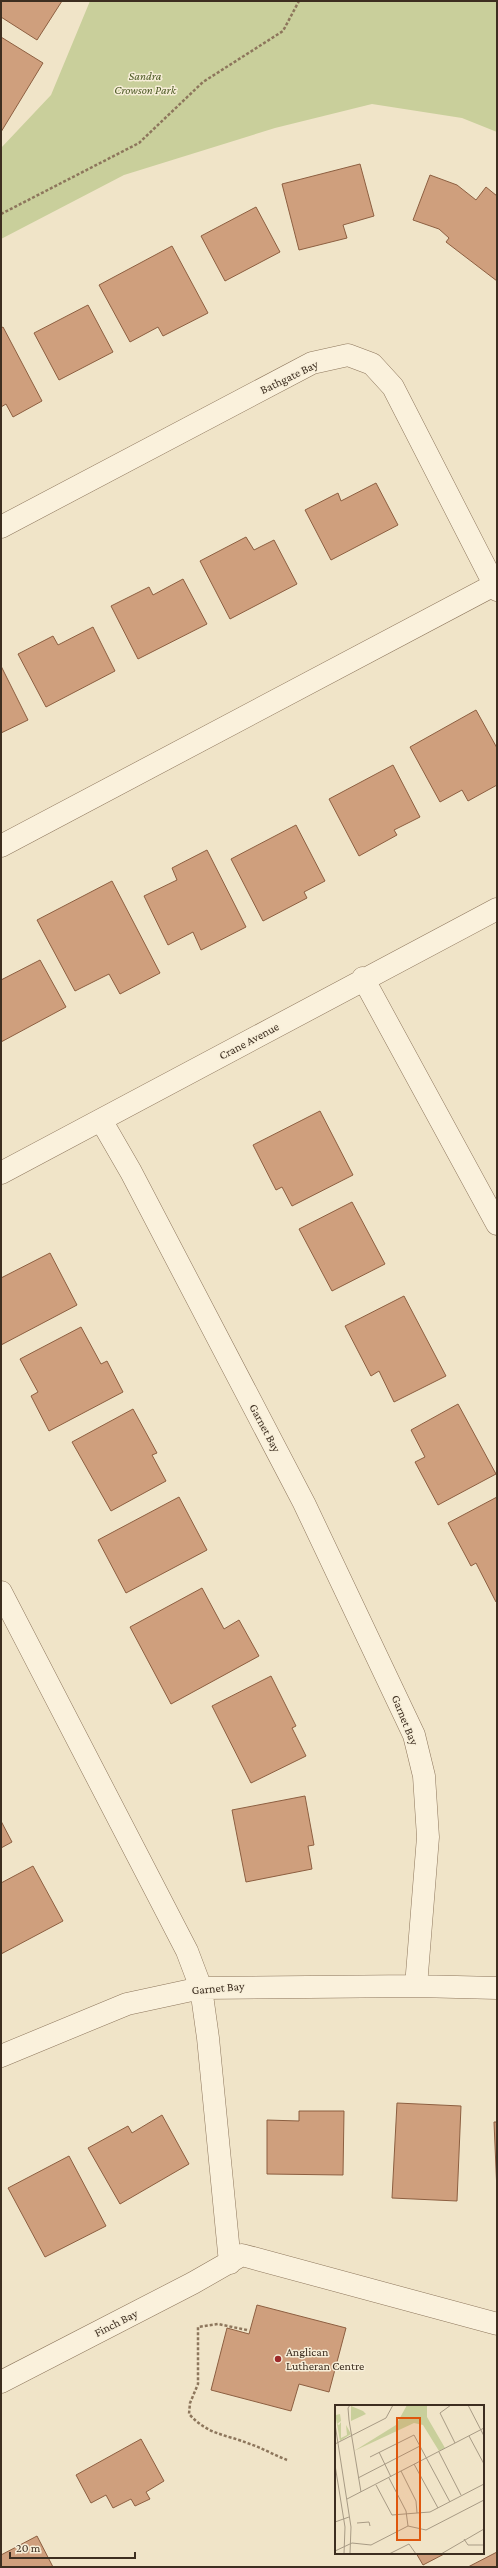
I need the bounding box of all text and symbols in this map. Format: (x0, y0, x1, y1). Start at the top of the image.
park label: Sandra Crowson Park (114, 69, 177, 97)
street label: Bathgate Bay (258, 357, 321, 397)
street label: Crane Avenue (217, 1019, 281, 1063)
street label: Garnet Bay (246, 1401, 284, 1455)
street label: Garnet Bay (389, 1693, 422, 1748)
street label: Garnet Bay (191, 1979, 245, 1997)
street label: Finch Bay (92, 2306, 140, 2340)
place label: Anglican Lutheran Centre (286, 2345, 364, 2373)
marker: Anglican Lutheran Centre (273, 2354, 283, 2364)
inset map (335, 2405, 484, 2554)
scale bar (10, 2534, 135, 2560)
text: 20 m (16, 2541, 41, 2555)

